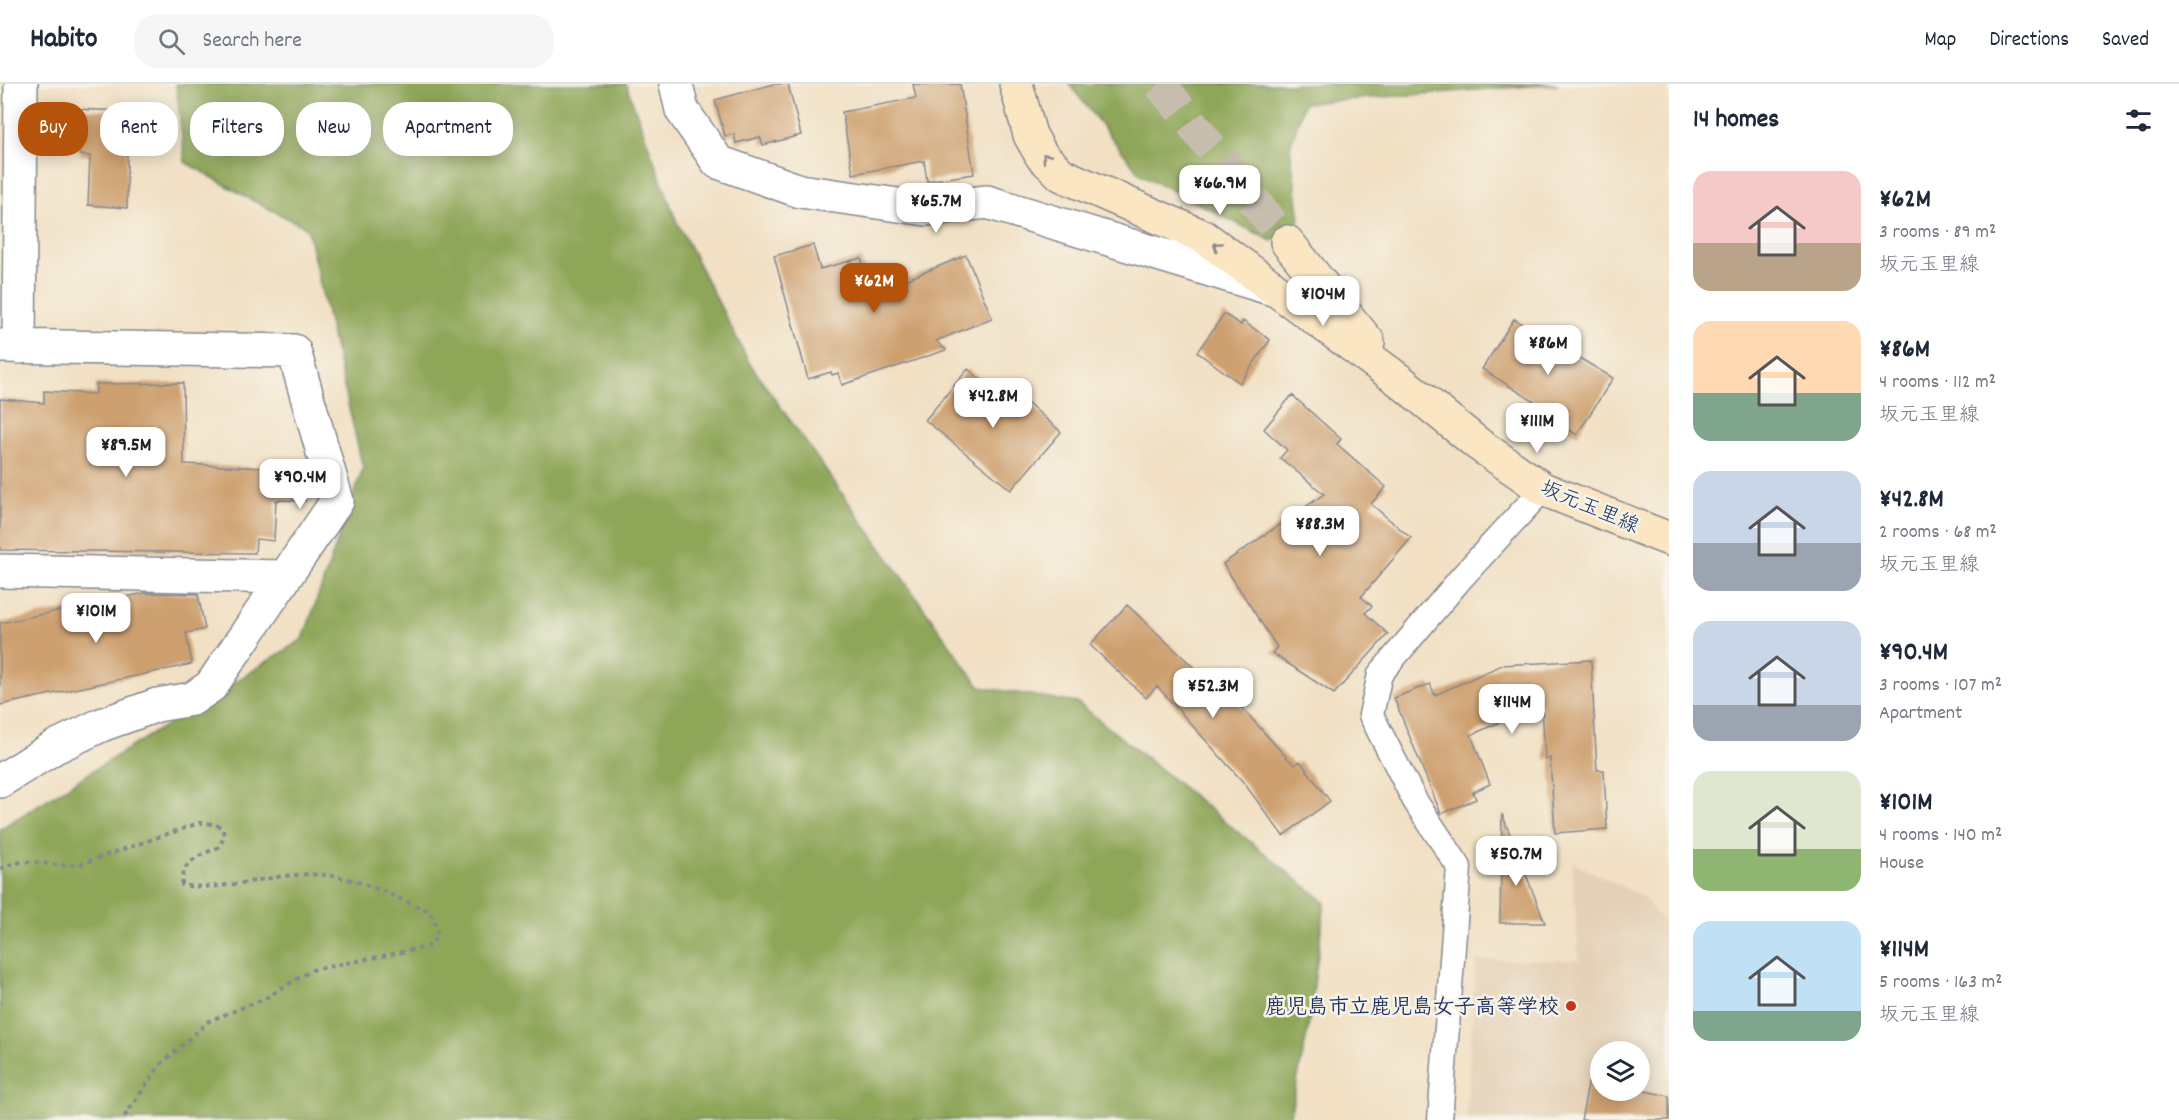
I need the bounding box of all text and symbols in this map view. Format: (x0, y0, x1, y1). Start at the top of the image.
search box (134, 14, 554, 68)
text: Habito (30, 21, 98, 61)
icon: search (155, 25, 188, 58)
text: Search here (203, 26, 302, 57)
text: Map (1925, 26, 1956, 56)
text: Directions (1989, 26, 2069, 56)
text: Saved (2102, 26, 2149, 56)
chip: Buy (18, 102, 88, 156)
chip: Rent (100, 102, 178, 156)
chip: Filters (190, 102, 284, 156)
chip: New (296, 102, 371, 156)
chip: Apartment (383, 102, 513, 156)
text: 14 homes (1693, 102, 1779, 139)
icon: filters (2122, 104, 2155, 137)
one-way arrow (1042, 153, 1053, 164)
pin: ¥66.9M (1171, 165, 1269, 216)
text: ¥66.9M (1193, 170, 1247, 198)
text: ¥62M (1879, 182, 1931, 219)
pin: ¥65.7M (887, 183, 985, 234)
text: ¥65.7M (910, 188, 962, 216)
icon: home (1741, 195, 1813, 267)
text: 3 rooms · 89 m² (1879, 219, 1996, 247)
one-way arrow (1213, 242, 1224, 253)
text: 坂元玉里線 (1879, 252, 1979, 280)
pin: ¥62M (838, 263, 910, 314)
text: ¥62M (854, 268, 894, 296)
pin: ¥104M (1281, 276, 1365, 327)
text: ¥104M (1301, 281, 1345, 309)
pin: ¥86M (1512, 325, 1584, 376)
text: ¥86M (1528, 330, 1568, 358)
text: ¥86M (1879, 332, 1930, 369)
icon: home (1741, 345, 1813, 417)
text: 4 rooms · 112 m² (1879, 369, 1996, 397)
pin: ¥42.8M (944, 378, 1042, 429)
text: ¥42.8M (968, 383, 1018, 411)
text: 坂元玉里線 (1879, 402, 1979, 430)
pin: ¥111M (1495, 403, 1579, 454)
text: ¥111M (1520, 408, 1554, 436)
pin: ¥89.5M (77, 427, 175, 478)
text: ¥89.5M (100, 432, 152, 460)
pin: ¥90.4M (251, 459, 349, 510)
text: ¥90.4M (273, 464, 327, 492)
street label: 坂元玉里線 (1535, 474, 1643, 543)
text: ¥42.8M (1879, 482, 1944, 519)
icon: home (1741, 495, 1813, 567)
pin: ¥88.3M (1271, 506, 1369, 557)
text: ¥88.3M (1295, 511, 1345, 539)
text: 2 rooms · 68 m² (1879, 519, 1997, 547)
text: 坂元玉里線 (1879, 552, 1979, 580)
pin: ¥101M (54, 593, 138, 644)
text: ¥101M (75, 598, 117, 626)
text: ¥90.4M (1879, 635, 1948, 672)
icon: home (1741, 645, 1813, 717)
pin: ¥52.3M (1164, 668, 1262, 719)
text: 3 rooms · 107 m² (1879, 672, 2002, 700)
text: ¥52.3M (1187, 673, 1239, 701)
pin: ¥114M (1470, 684, 1554, 735)
text: ¥114M (1493, 689, 1531, 717)
text: Apartment (1879, 700, 1962, 728)
text: ¥101M (1879, 785, 1932, 822)
icon: home (1741, 795, 1813, 867)
text: 4 rooms · 140 m² (1879, 822, 2002, 850)
pin: ¥50.7M (1467, 836, 1565, 887)
text: ¥50.7M (1490, 841, 1542, 869)
text: House (1879, 850, 1924, 878)
text: ¥114M (1879, 932, 1929, 969)
icon: home (1741, 945, 1813, 1017)
text: 5 rooms · 163 m² (1879, 969, 2003, 997)
place label: 鹿児島市立鹿児島女子高等学校 (1265, 994, 1559, 1024)
marker: 鹿児島市立鹿児島女子高等学校 (1564, 999, 1578, 1013)
text: 坂元玉里線 (1879, 1002, 1979, 1030)
map controls (1590, 1041, 1650, 1101)
button: layers (1590, 1041, 1650, 1101)

